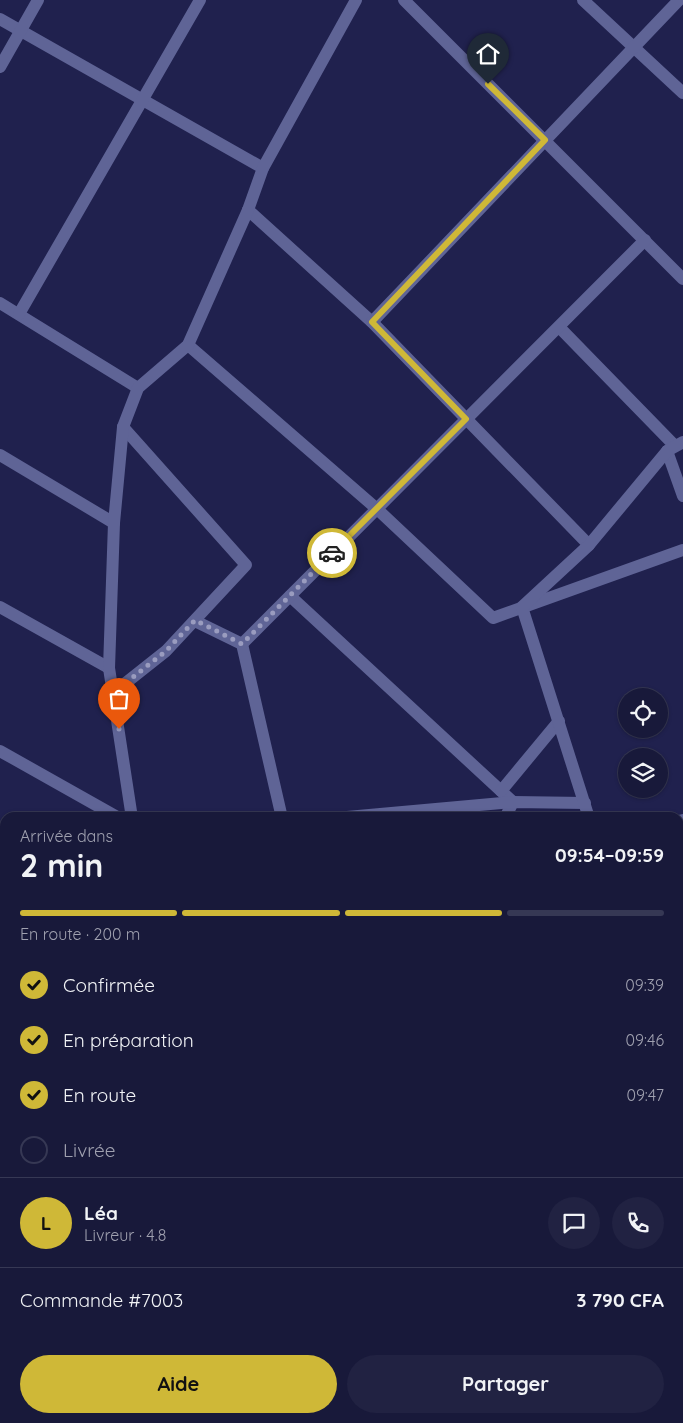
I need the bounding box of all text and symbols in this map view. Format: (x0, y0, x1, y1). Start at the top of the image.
pin (467, 33, 509, 84)
icon: home (474, 40, 502, 68)
courier (307, 528, 357, 578)
icon: car (318, 539, 346, 567)
pin (98, 678, 140, 729)
icon: bag (105, 685, 133, 713)
map controls (618, 688, 668, 798)
button: locate (618, 688, 668, 738)
button: layers (618, 748, 668, 798)
text: Arrivée dans (20, 826, 113, 846)
text: 09:54–09:59 (555, 843, 664, 867)
text: 2 min (20, 845, 103, 885)
text: En route · 200 m (20, 924, 140, 944)
icon: check (20, 971, 48, 999)
text: Confirmée (63, 973, 155, 997)
text: 09:39 (625, 975, 664, 995)
icon: check (20, 1026, 48, 1054)
text: En préparation (63, 1028, 194, 1052)
text: 09:46 (626, 1030, 664, 1050)
icon: check (20, 1081, 48, 1109)
text: En route (63, 1083, 136, 1107)
text: 09:47 (626, 1085, 664, 1105)
text: Livrée (63, 1138, 116, 1162)
button: chat (548, 1197, 600, 1249)
button: phone (612, 1197, 664, 1249)
text: Léa (84, 1201, 118, 1225)
text: L (41, 1211, 51, 1235)
text: Livreur · 4.8 (84, 1225, 166, 1245)
text: Commande #7003 (20, 1288, 183, 1312)
text: 3 790 CFA (576, 1288, 664, 1312)
button: Aide (20, 1355, 337, 1413)
button: Partager (347, 1355, 664, 1413)

